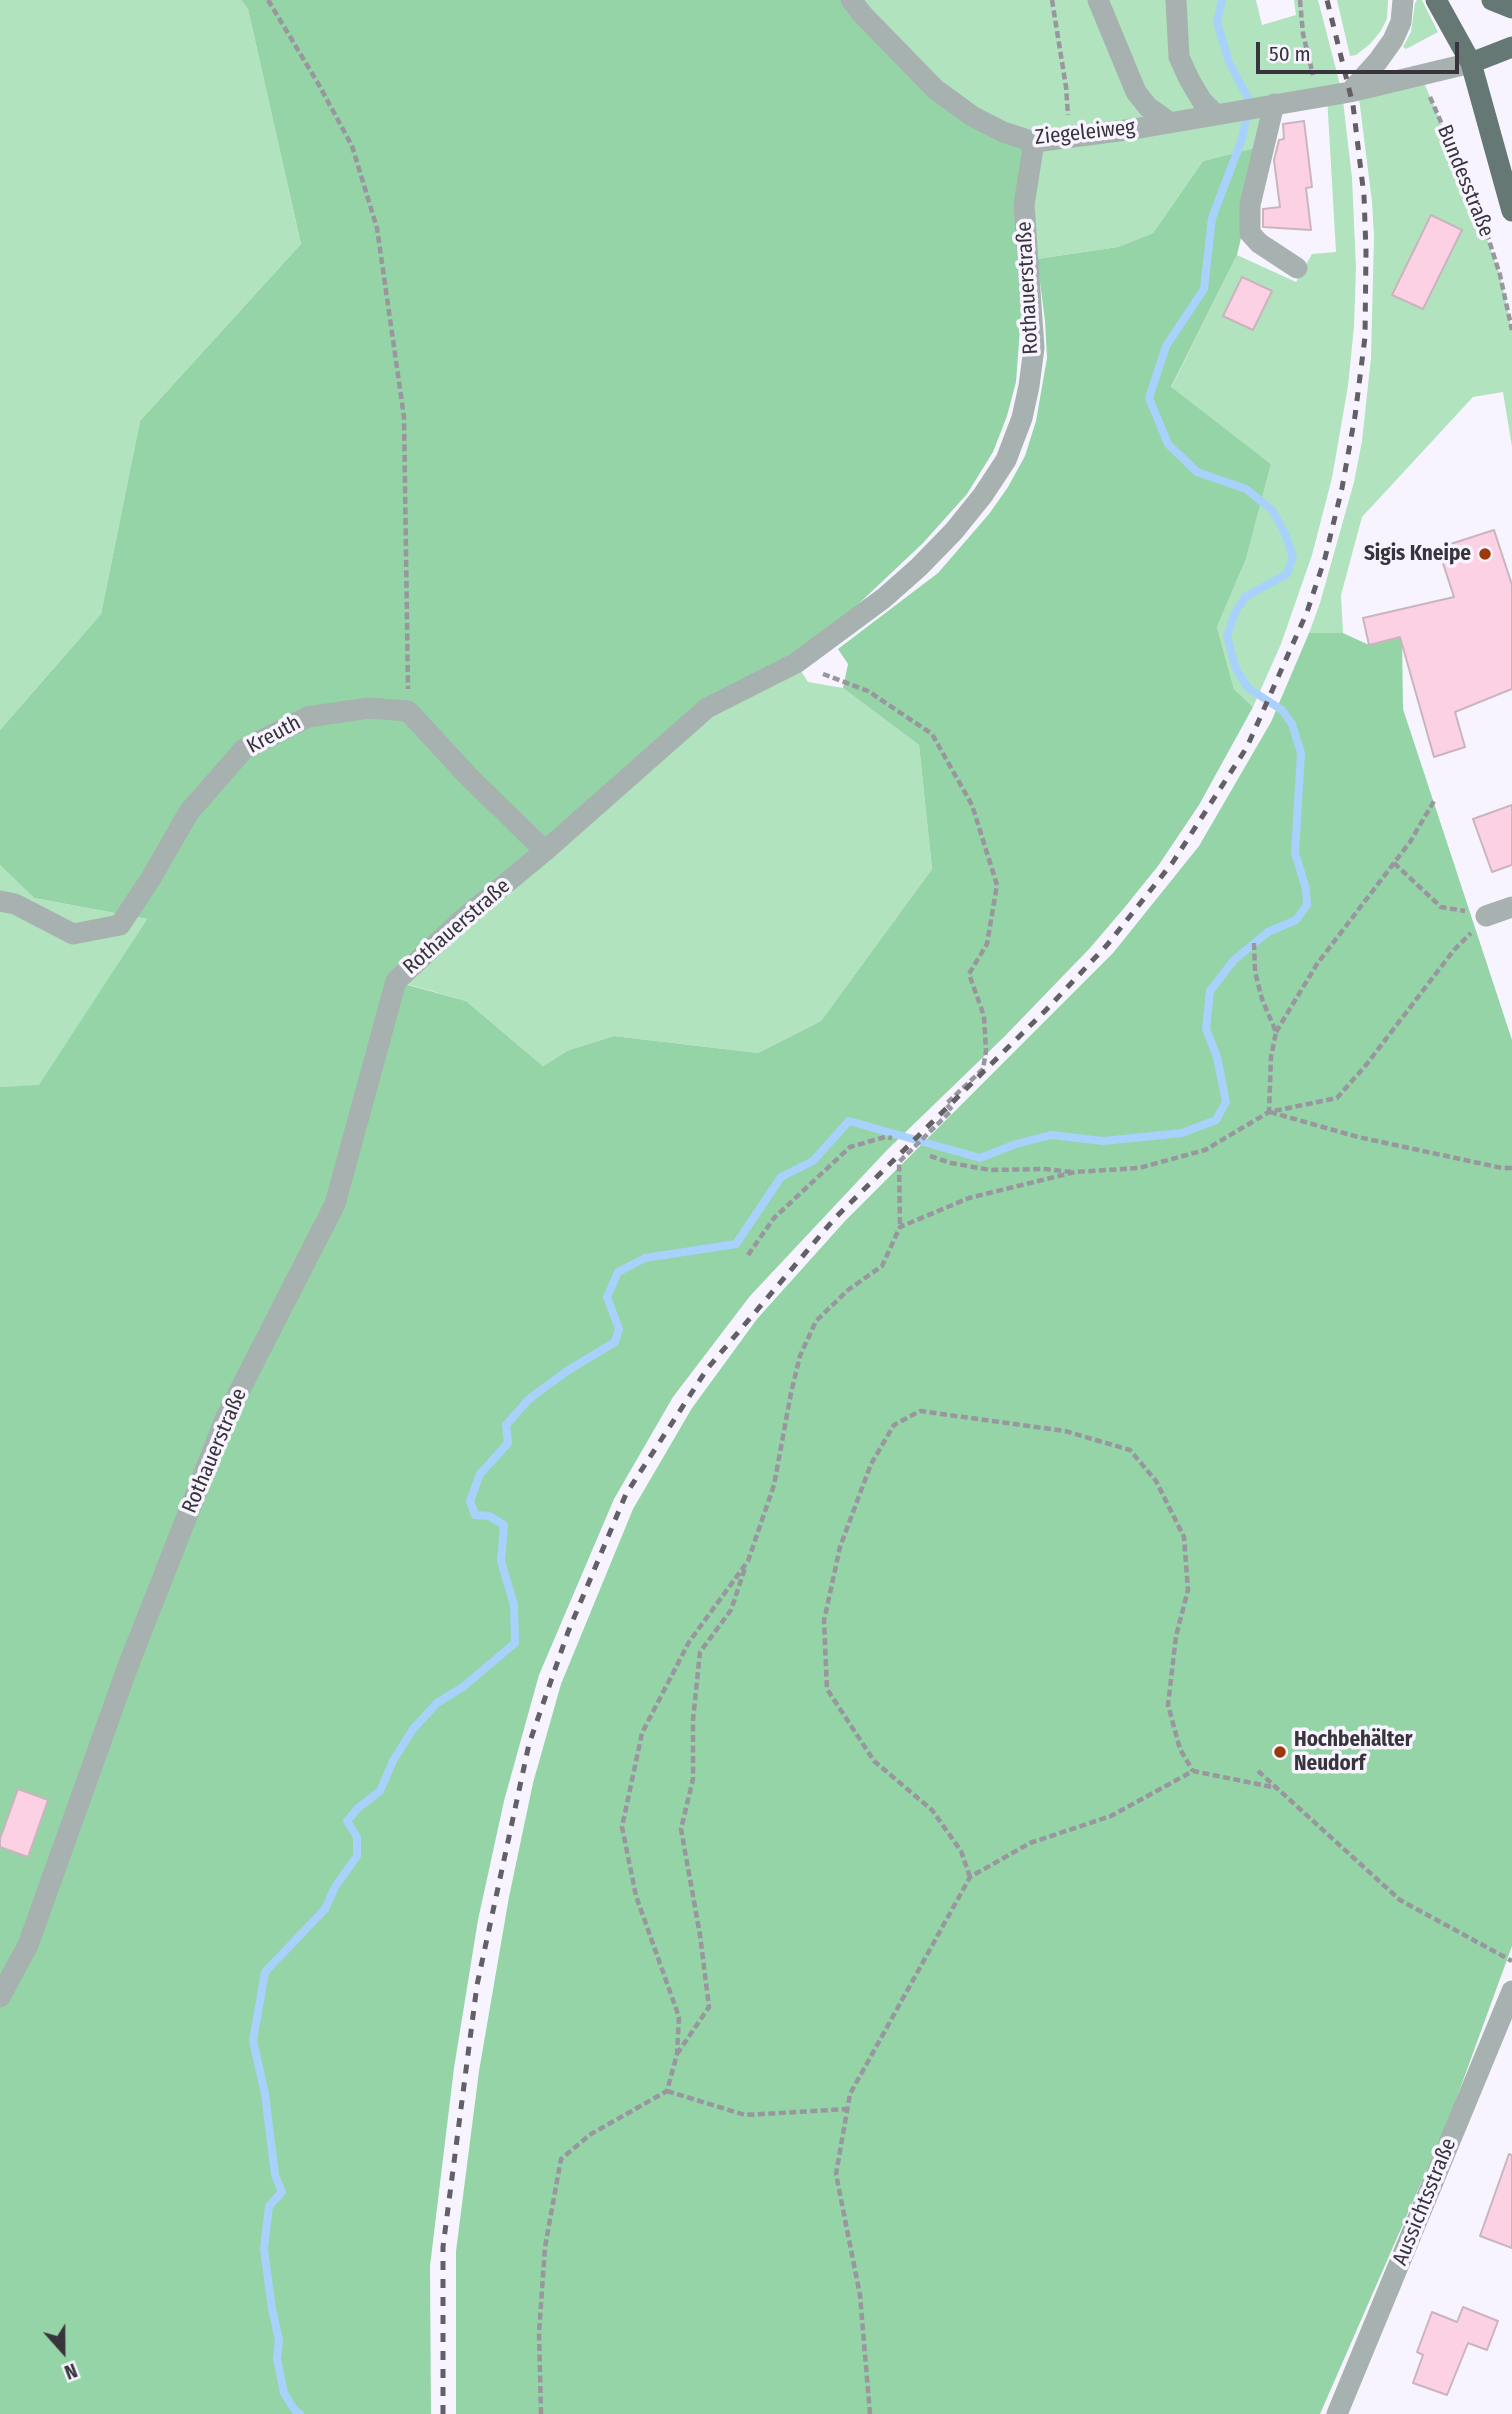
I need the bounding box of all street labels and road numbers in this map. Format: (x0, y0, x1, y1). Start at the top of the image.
street label: Ziegeleiweg (1034, 115, 1136, 151)
street label: Bundesstraße (1431, 121, 1499, 241)
street label: Rothauerstraße (1012, 221, 1044, 355)
street label: Kreuth (243, 710, 305, 760)
street label: Rothauerstraße (398, 874, 516, 980)
street label: Rothauerstraße (177, 1385, 253, 1517)
street label: Aussichtsstraße (1388, 2135, 1462, 2269)

